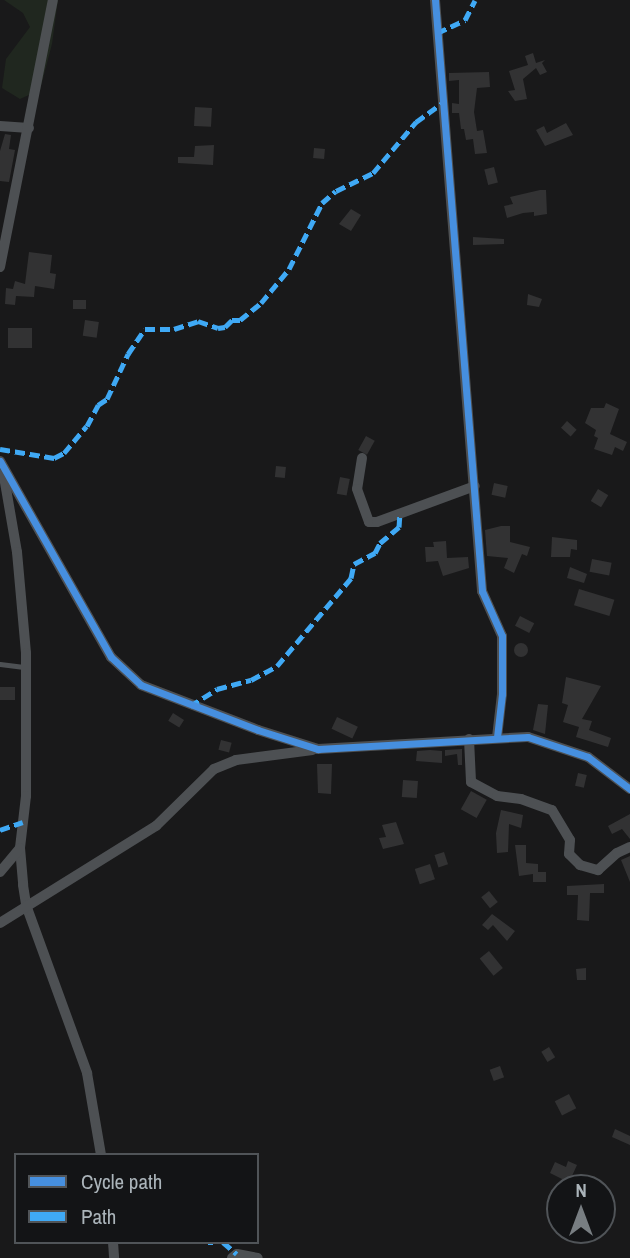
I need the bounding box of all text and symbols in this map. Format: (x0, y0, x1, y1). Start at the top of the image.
legend (14, 1153, 259, 1244)
text: Cycle path (81, 1167, 162, 1196)
north arrow (546, 1174, 616, 1244)
text: N (575, 1177, 587, 1203)
text: Path (81, 1202, 116, 1231)

